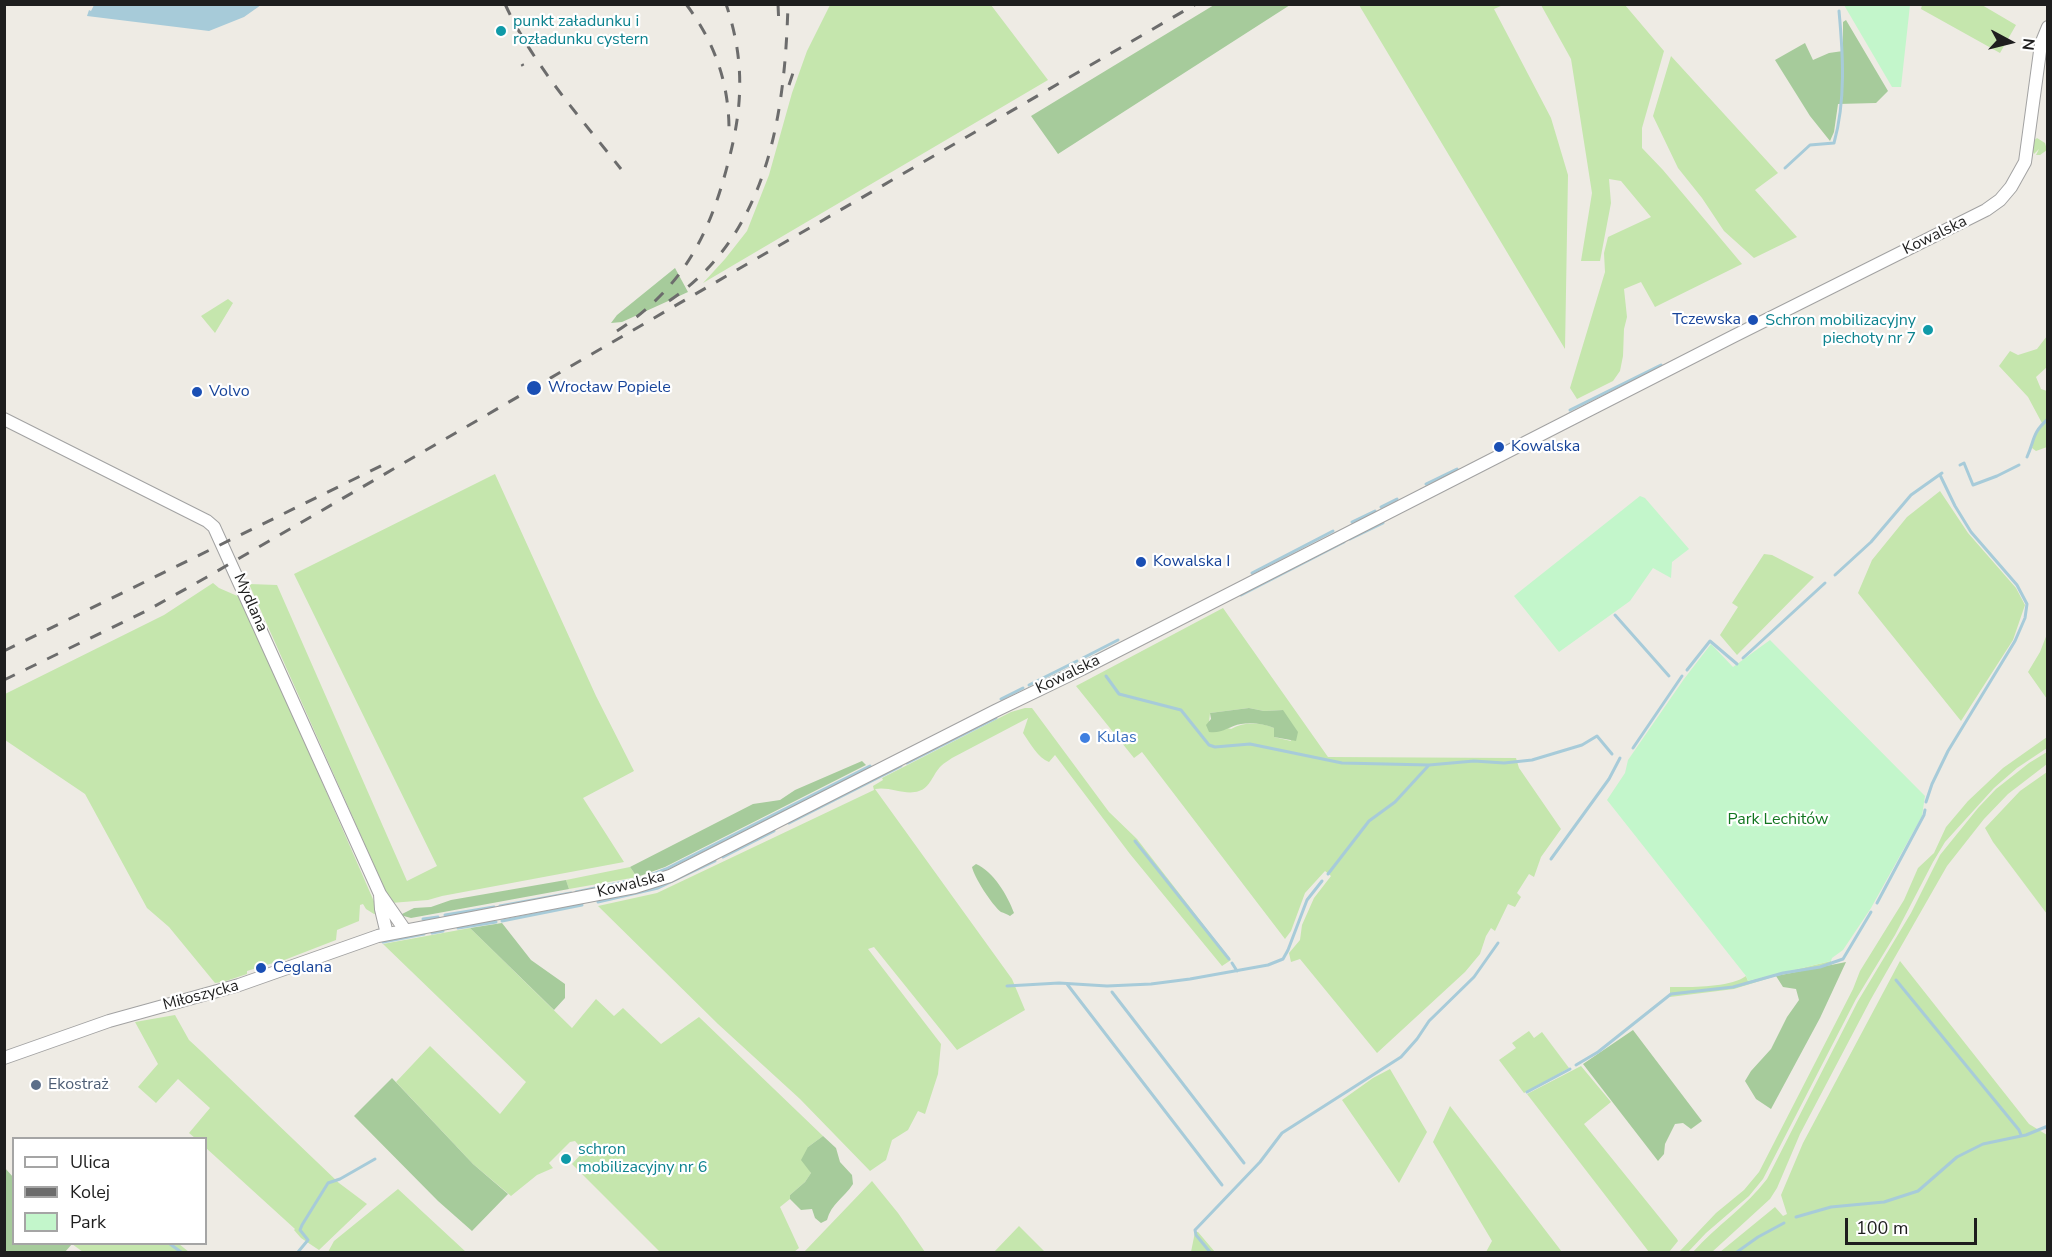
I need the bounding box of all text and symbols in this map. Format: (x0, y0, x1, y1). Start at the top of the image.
place label: punkt załadunku i rozładunku cystern (513, 12, 649, 50)
north arrow (1980, 12, 2040, 72)
marker: punkt załadunku i rozładunku cystern (494, 24, 508, 38)
text: N (2016, 37, 2040, 51)
street label: Kowalska (1900, 212, 1970, 260)
place label: Tczewska (1672, 310, 1741, 330)
place label: Schron mobilizacyjny piechoty nr 7 (1765, 311, 1916, 349)
marker: Tczewska (1746, 313, 1760, 327)
marker: Schron mobilizacyjny piechoty nr 7 (1921, 323, 1935, 337)
place label: Wrocław Popiele (548, 378, 671, 398)
marker: Wrocław Popiele (525, 379, 543, 397)
place label: Volvo (209, 382, 250, 402)
marker: Volvo (190, 385, 204, 399)
place label: Kowalska (1511, 437, 1580, 457)
marker: Kowalska (1492, 440, 1506, 454)
place label: Kowalska I (1153, 552, 1230, 572)
marker: Kowalska I (1134, 555, 1148, 569)
street label: Mydlana (229, 571, 271, 635)
street label: Kowalska (1033, 651, 1103, 699)
place label: Kulas (1097, 728, 1137, 748)
marker: Kulas (1078, 731, 1092, 745)
park label: Park Lechitów (1727, 810, 1829, 830)
street label: Kowalska (595, 867, 667, 903)
place label: Ceglana (273, 958, 332, 978)
marker: Ceglana (254, 961, 268, 975)
street label: Miłoszycka (161, 977, 241, 1015)
place label: Ekostraż (48, 1075, 109, 1095)
marker: Ekostraż (29, 1078, 43, 1092)
legend (12, 1137, 207, 1245)
place label: schron mobilizacyjny nr 6 (578, 1140, 707, 1178)
text: Ulica (70, 1150, 110, 1174)
marker: schron mobilizacyjny nr 6 (559, 1152, 573, 1166)
text: Kolej (70, 1180, 110, 1204)
scale bar (1848, 1206, 1980, 1244)
text: Park (70, 1210, 106, 1234)
text: 100 m (1856, 1216, 1908, 1240)

